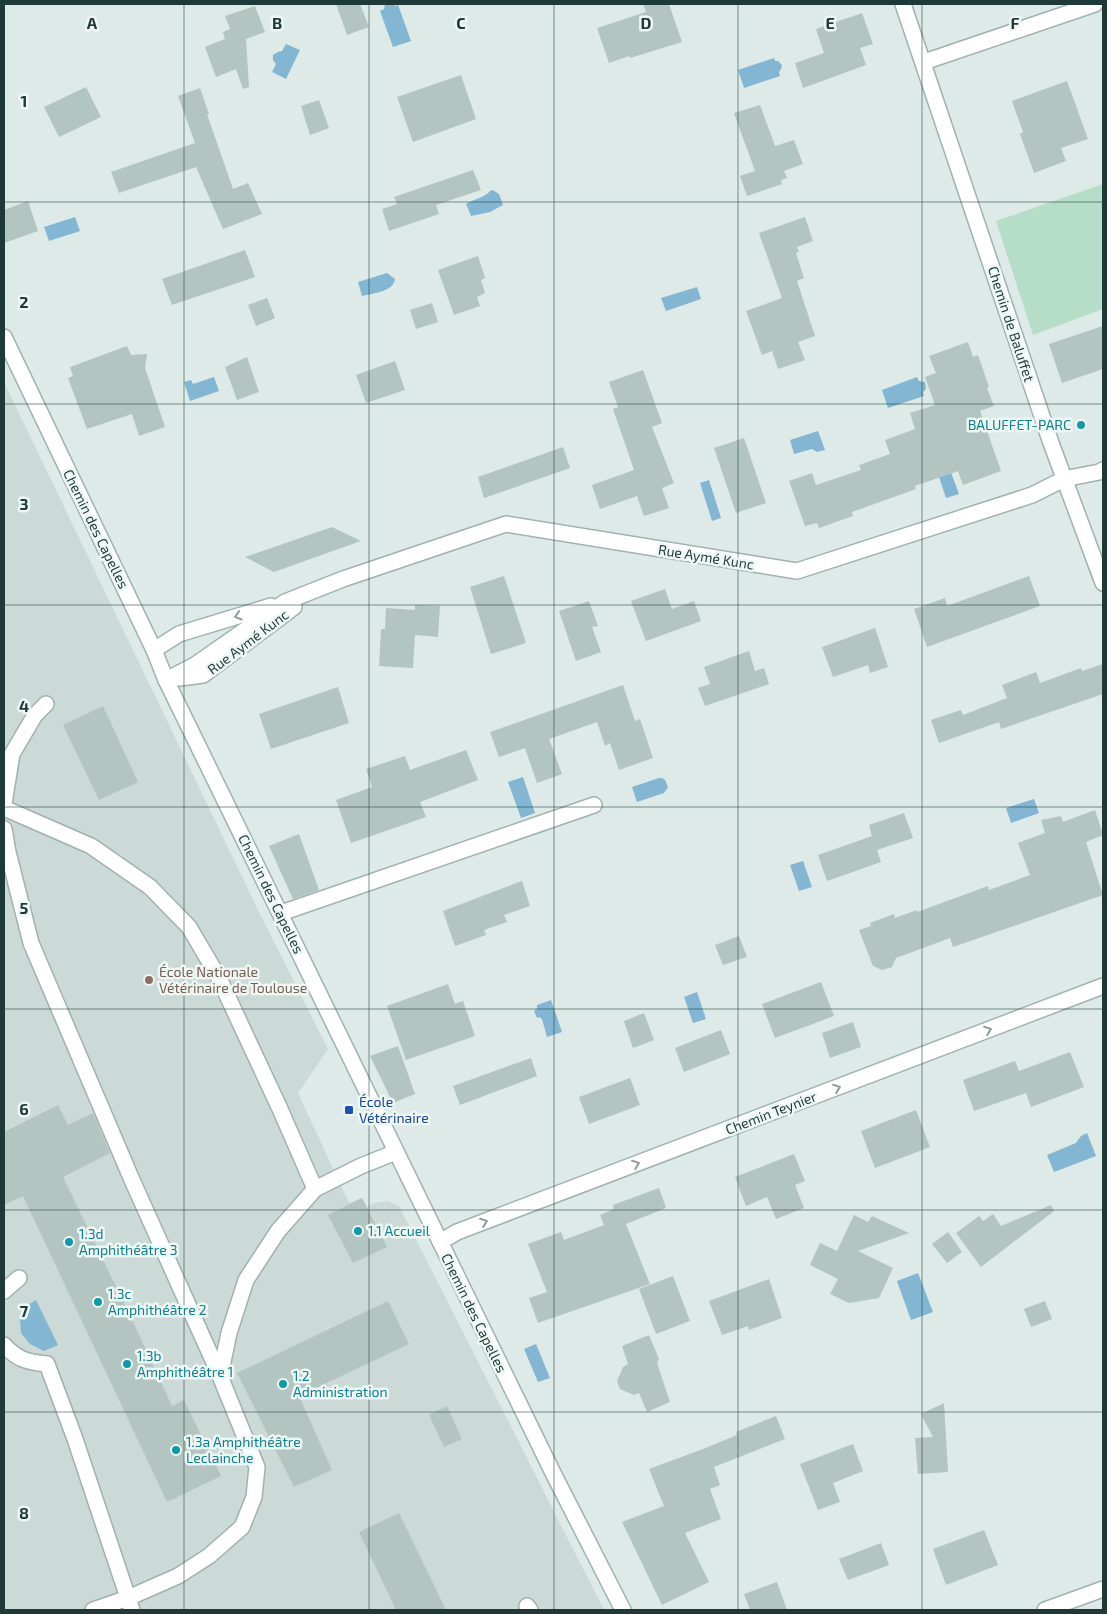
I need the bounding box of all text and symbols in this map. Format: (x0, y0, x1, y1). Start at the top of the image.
text: A (87, 13, 98, 32)
text: B (272, 13, 282, 32)
text: C (456, 13, 466, 32)
text: D (641, 13, 652, 32)
text: E (825, 13, 835, 32)
text: F (1011, 13, 1020, 32)
text: 1 (21, 91, 27, 110)
street label: Chemin de Baluffet (985, 264, 1038, 384)
text: 2 (19, 292, 29, 311)
place label: BALUFFET-PARC (968, 416, 1071, 433)
marker: BALUFFET-PARC (1075, 419, 1087, 431)
street label: Chemin des Capelles (60, 466, 133, 591)
text: 3 (19, 494, 29, 513)
street label: Rue Aymé Kunc (657, 541, 755, 573)
street label: Rue Aymé Kunc (204, 606, 292, 678)
one-way arrow (234, 610, 243, 620)
text: 4 (19, 696, 29, 715)
street label: Chemin des Capelles (235, 831, 308, 956)
text: 5 (20, 898, 29, 917)
place label: École Nationale Vétérinaire de Toulouse (159, 963, 307, 996)
marker: École Nationale Vétérinaire de Toulouse (143, 974, 155, 986)
one-way arrow (984, 1026, 992, 1036)
one-way arrow (832, 1083, 840, 1093)
street label: Chemin Teynier (723, 1087, 819, 1138)
place label: École Vétérinaire (359, 1093, 429, 1126)
text: 6 (19, 1099, 29, 1118)
marker: École Vétérinaire (343, 1104, 355, 1116)
one-way arrow (631, 1160, 639, 1170)
one-way arrow (479, 1218, 488, 1228)
place label: 1.1 Accueil (368, 1222, 431, 1239)
place label: 1.3d Amphithéâtre 3 (79, 1225, 178, 1258)
marker: 1.1 Accueil (352, 1225, 364, 1237)
marker: 1.3d Amphithéâtre 3 (63, 1236, 75, 1248)
street label: Chemin des Capelles (438, 1250, 511, 1375)
place label: 1.3c Amphithéâtre 2 (108, 1285, 207, 1318)
marker: 1.3c Amphithéâtre 2 (92, 1296, 104, 1308)
text: 7 (20, 1301, 29, 1320)
place label: 1.3b Amphithéâtre 1 (137, 1347, 233, 1380)
marker: 1.3b Amphithéâtre 1 (121, 1358, 133, 1370)
place label: 1.2 Administration (293, 1367, 388, 1400)
marker: 1.2 Administration (277, 1378, 289, 1390)
place label: 1.3a Amphithéâtre Leclainche (186, 1433, 301, 1466)
marker: 1.3a Amphithéâtre Leclainche (170, 1444, 182, 1456)
text: 8 (19, 1503, 29, 1522)

